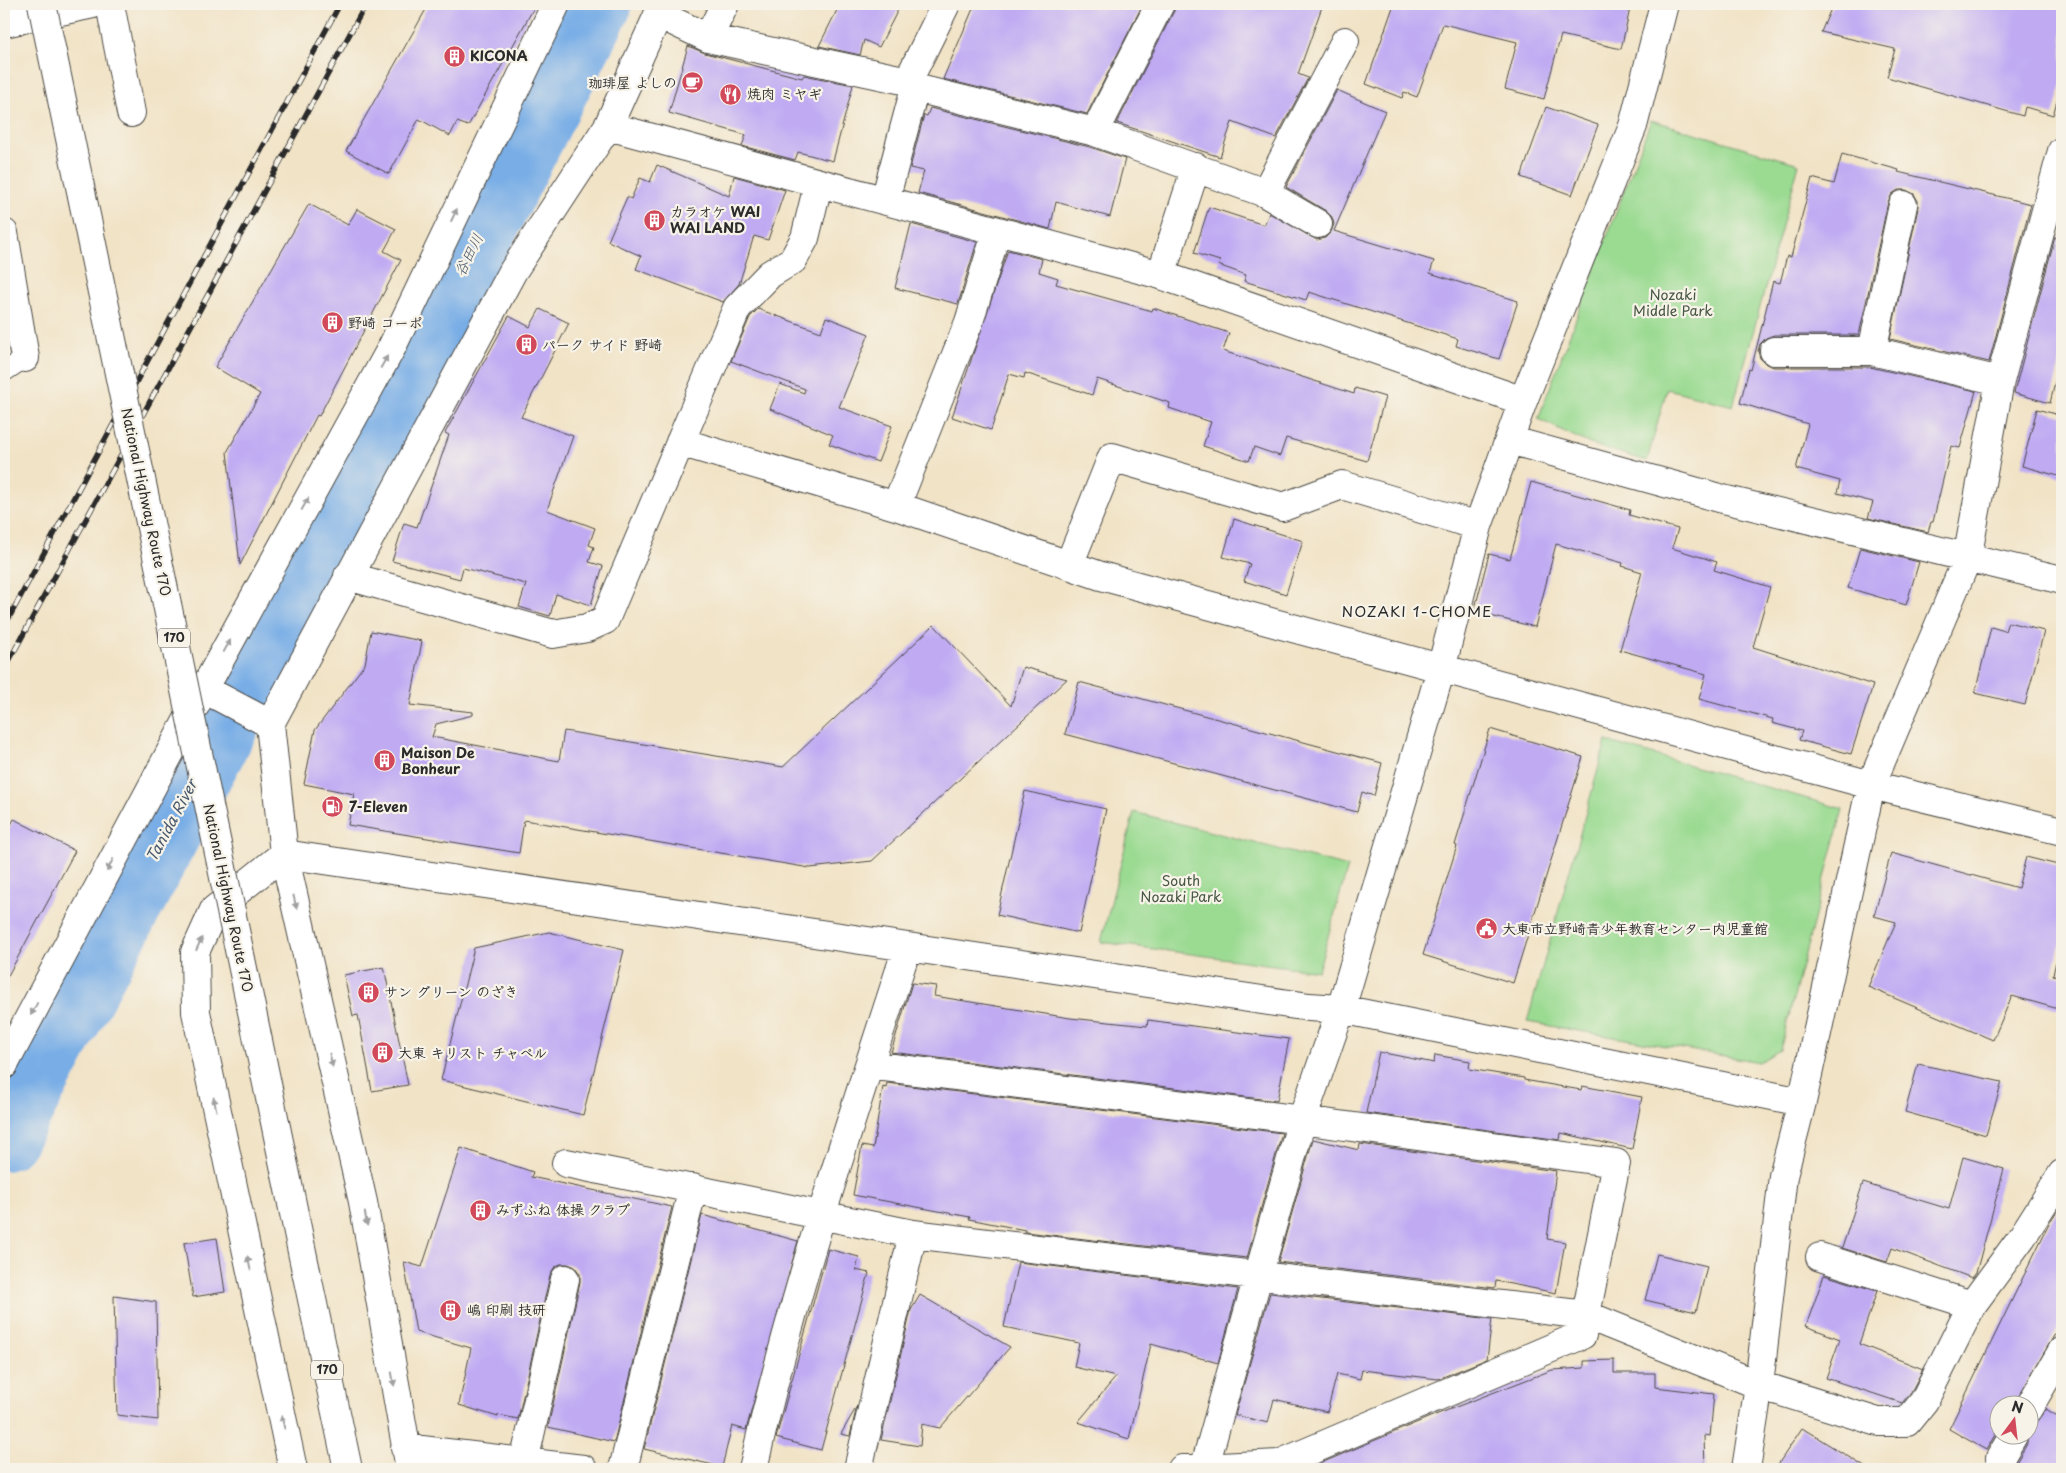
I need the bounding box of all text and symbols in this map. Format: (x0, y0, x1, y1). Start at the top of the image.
building icon: KICONA (442, 44, 466, 68)
place label: KICONA (470, 45, 528, 66)
cafe icon: 珈琲屋 よしの (681, 71, 705, 95)
place label: 珈琲屋 よしの (589, 72, 677, 93)
restaurant icon: 焼肉 ミヤギ (719, 82, 743, 106)
place label: 焼肉 ミヤギ (747, 83, 822, 104)
place label: カラオケ WAI WAI LAND (670, 201, 760, 238)
one-way arrow (450, 208, 458, 222)
building icon: カラオケ WAI WAI LAND (642, 208, 666, 232)
water label: 谷田川 (447, 229, 488, 280)
park label: Nozaki Middle Park (1633, 284, 1713, 321)
building icon: 野崎 コーポ (320, 311, 344, 335)
place label: 野崎 コーポ (348, 312, 423, 333)
building icon: パーク サイド 野崎 (514, 333, 538, 357)
place label: パーク サイド 野崎 (542, 334, 662, 355)
one-way arrow (380, 355, 388, 369)
street label: National Highway Route 170 (116, 406, 177, 598)
one-way arrow (301, 497, 310, 511)
district label: NOZAKI 1-CHOME (1342, 599, 1492, 622)
road number: 170 (158, 628, 190, 648)
one-way arrow (223, 639, 231, 654)
place label: Maison De Bonheur (401, 742, 475, 779)
building icon: Maison De Bonheur (373, 749, 397, 773)
water label: Tanida River (139, 773, 203, 865)
fuel station icon: 7-Eleven (321, 795, 345, 819)
place label: 7-Eleven (349, 796, 408, 817)
street label: National Highway Route 170 (198, 802, 259, 994)
one-way arrow (106, 858, 114, 872)
park label: South Nozaki Park (1140, 870, 1222, 907)
one-way arrow (291, 894, 299, 909)
public building icon: 大東市立野崎青少年教育センター内児童館 (1474, 917, 1498, 941)
place label: 大東市立野崎青少年教育センター内児童館 (1502, 918, 1768, 939)
one-way arrow (195, 937, 203, 951)
building icon: サン グリーン のざき (356, 980, 380, 1004)
place label: サン グリーン のざき (384, 981, 518, 1002)
one-way arrow (30, 1001, 38, 1016)
building icon: 大東 キリスト チャペル (370, 1041, 394, 1065)
place label: 大東 キリスト チャペル (398, 1042, 548, 1063)
one-way arrow (327, 1053, 335, 1068)
one-way arrow (211, 1095, 219, 1111)
building icon: みずふね 体操 クラブ (468, 1198, 492, 1222)
place label: みずふね 体操 クラブ (496, 1199, 630, 1220)
one-way arrow (363, 1211, 371, 1227)
one-way arrow (245, 1255, 253, 1270)
building icon: 嶋 印刷 技研 (439, 1298, 463, 1322)
place label: 嶋 印刷 技研 (467, 1299, 546, 1320)
road number: 170 (311, 1360, 343, 1380)
one-way arrow (390, 1372, 398, 1388)
text: N (2009, 1395, 2026, 1419)
north arrow (1988, 1396, 2038, 1446)
one-way arrow (279, 1414, 287, 1429)

